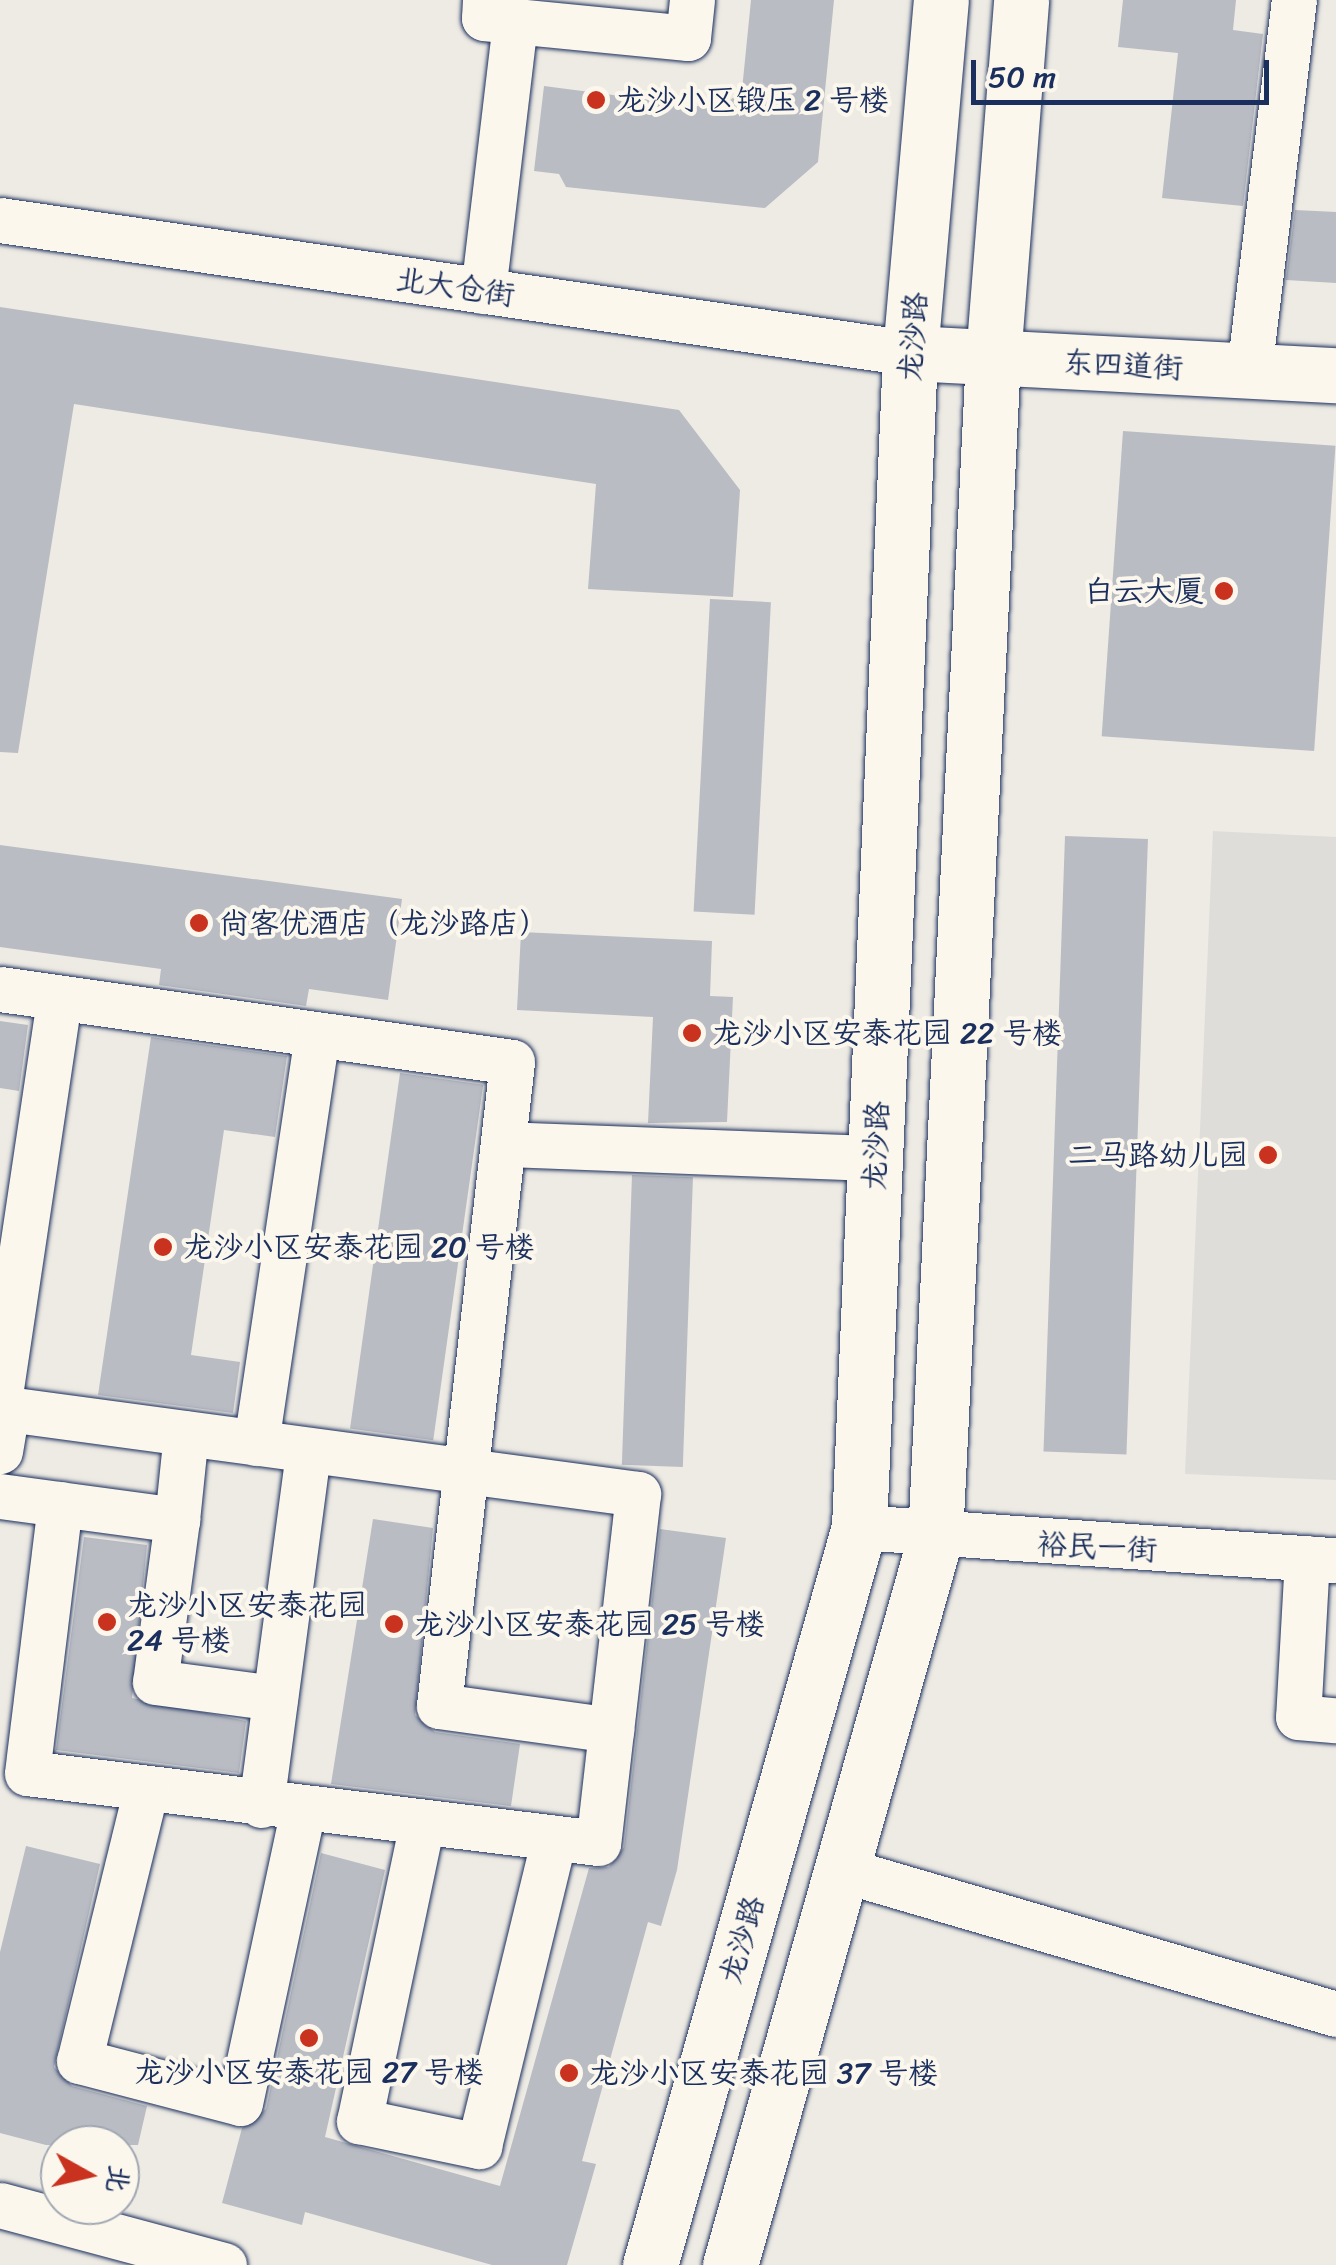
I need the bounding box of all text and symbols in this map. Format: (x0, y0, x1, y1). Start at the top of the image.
scale bar (976, 40, 1274, 102)
text: 50 m (988, 50, 1056, 104)
place label: 龙沙小区锻压 2 号楼 (616, 82, 889, 118)
marker: 龙沙小区锻压 2 号楼 (585, 89, 607, 111)
street label: 北大仓街 (393, 261, 517, 313)
street label: 龙沙路 (892, 291, 934, 383)
street label: 东四道街 (1062, 344, 1184, 386)
place label: 白云大厦 (1084, 573, 1204, 609)
marker: 白云大厦 (1213, 580, 1235, 602)
place label: 尚客优酒店（龙沙路店） (219, 905, 549, 941)
marker: 尚客优酒店（龙沙路店） (188, 912, 210, 934)
place label: 龙沙小区安泰花园 22 号楼 (712, 1015, 1062, 1051)
marker: 龙沙小区安泰花园 22 号楼 (681, 1022, 703, 1044)
street label: 龙沙路 (856, 1100, 896, 1192)
place label: 二马路幼儿园 (1068, 1137, 1248, 1173)
marker: 二马路幼儿园 (1257, 1144, 1279, 1166)
place label: 龙沙小区安泰花园 20 号楼 (183, 1229, 535, 1265)
marker: 龙沙小区安泰花园 20 号楼 (152, 1236, 174, 1258)
street label: 裕民一街 (1036, 1526, 1158, 1568)
place label: 龙沙小区安泰花园 24 号楼 (127, 1587, 367, 1658)
place label: 龙沙小区安泰花园 25 号楼 (414, 1606, 765, 1642)
marker: 龙沙小区安泰花园 24 号楼 (96, 1611, 118, 1633)
marker: 龙沙小区安泰花园 25 号楼 (383, 1613, 405, 1635)
street label: 龙沙路 (712, 1892, 772, 1988)
marker: 龙沙小区安泰花园 27 号楼 (298, 2027, 320, 2049)
place label: 龙沙小区安泰花园 27 号楼 (134, 2054, 484, 2090)
place label: 龙沙小区安泰花园 37 号楼 (589, 2055, 938, 2091)
marker: 龙沙小区安泰花园 37 号楼 (558, 2062, 580, 2084)
north arrow (40, 2125, 140, 2225)
text: 北 (92, 2162, 144, 2196)

